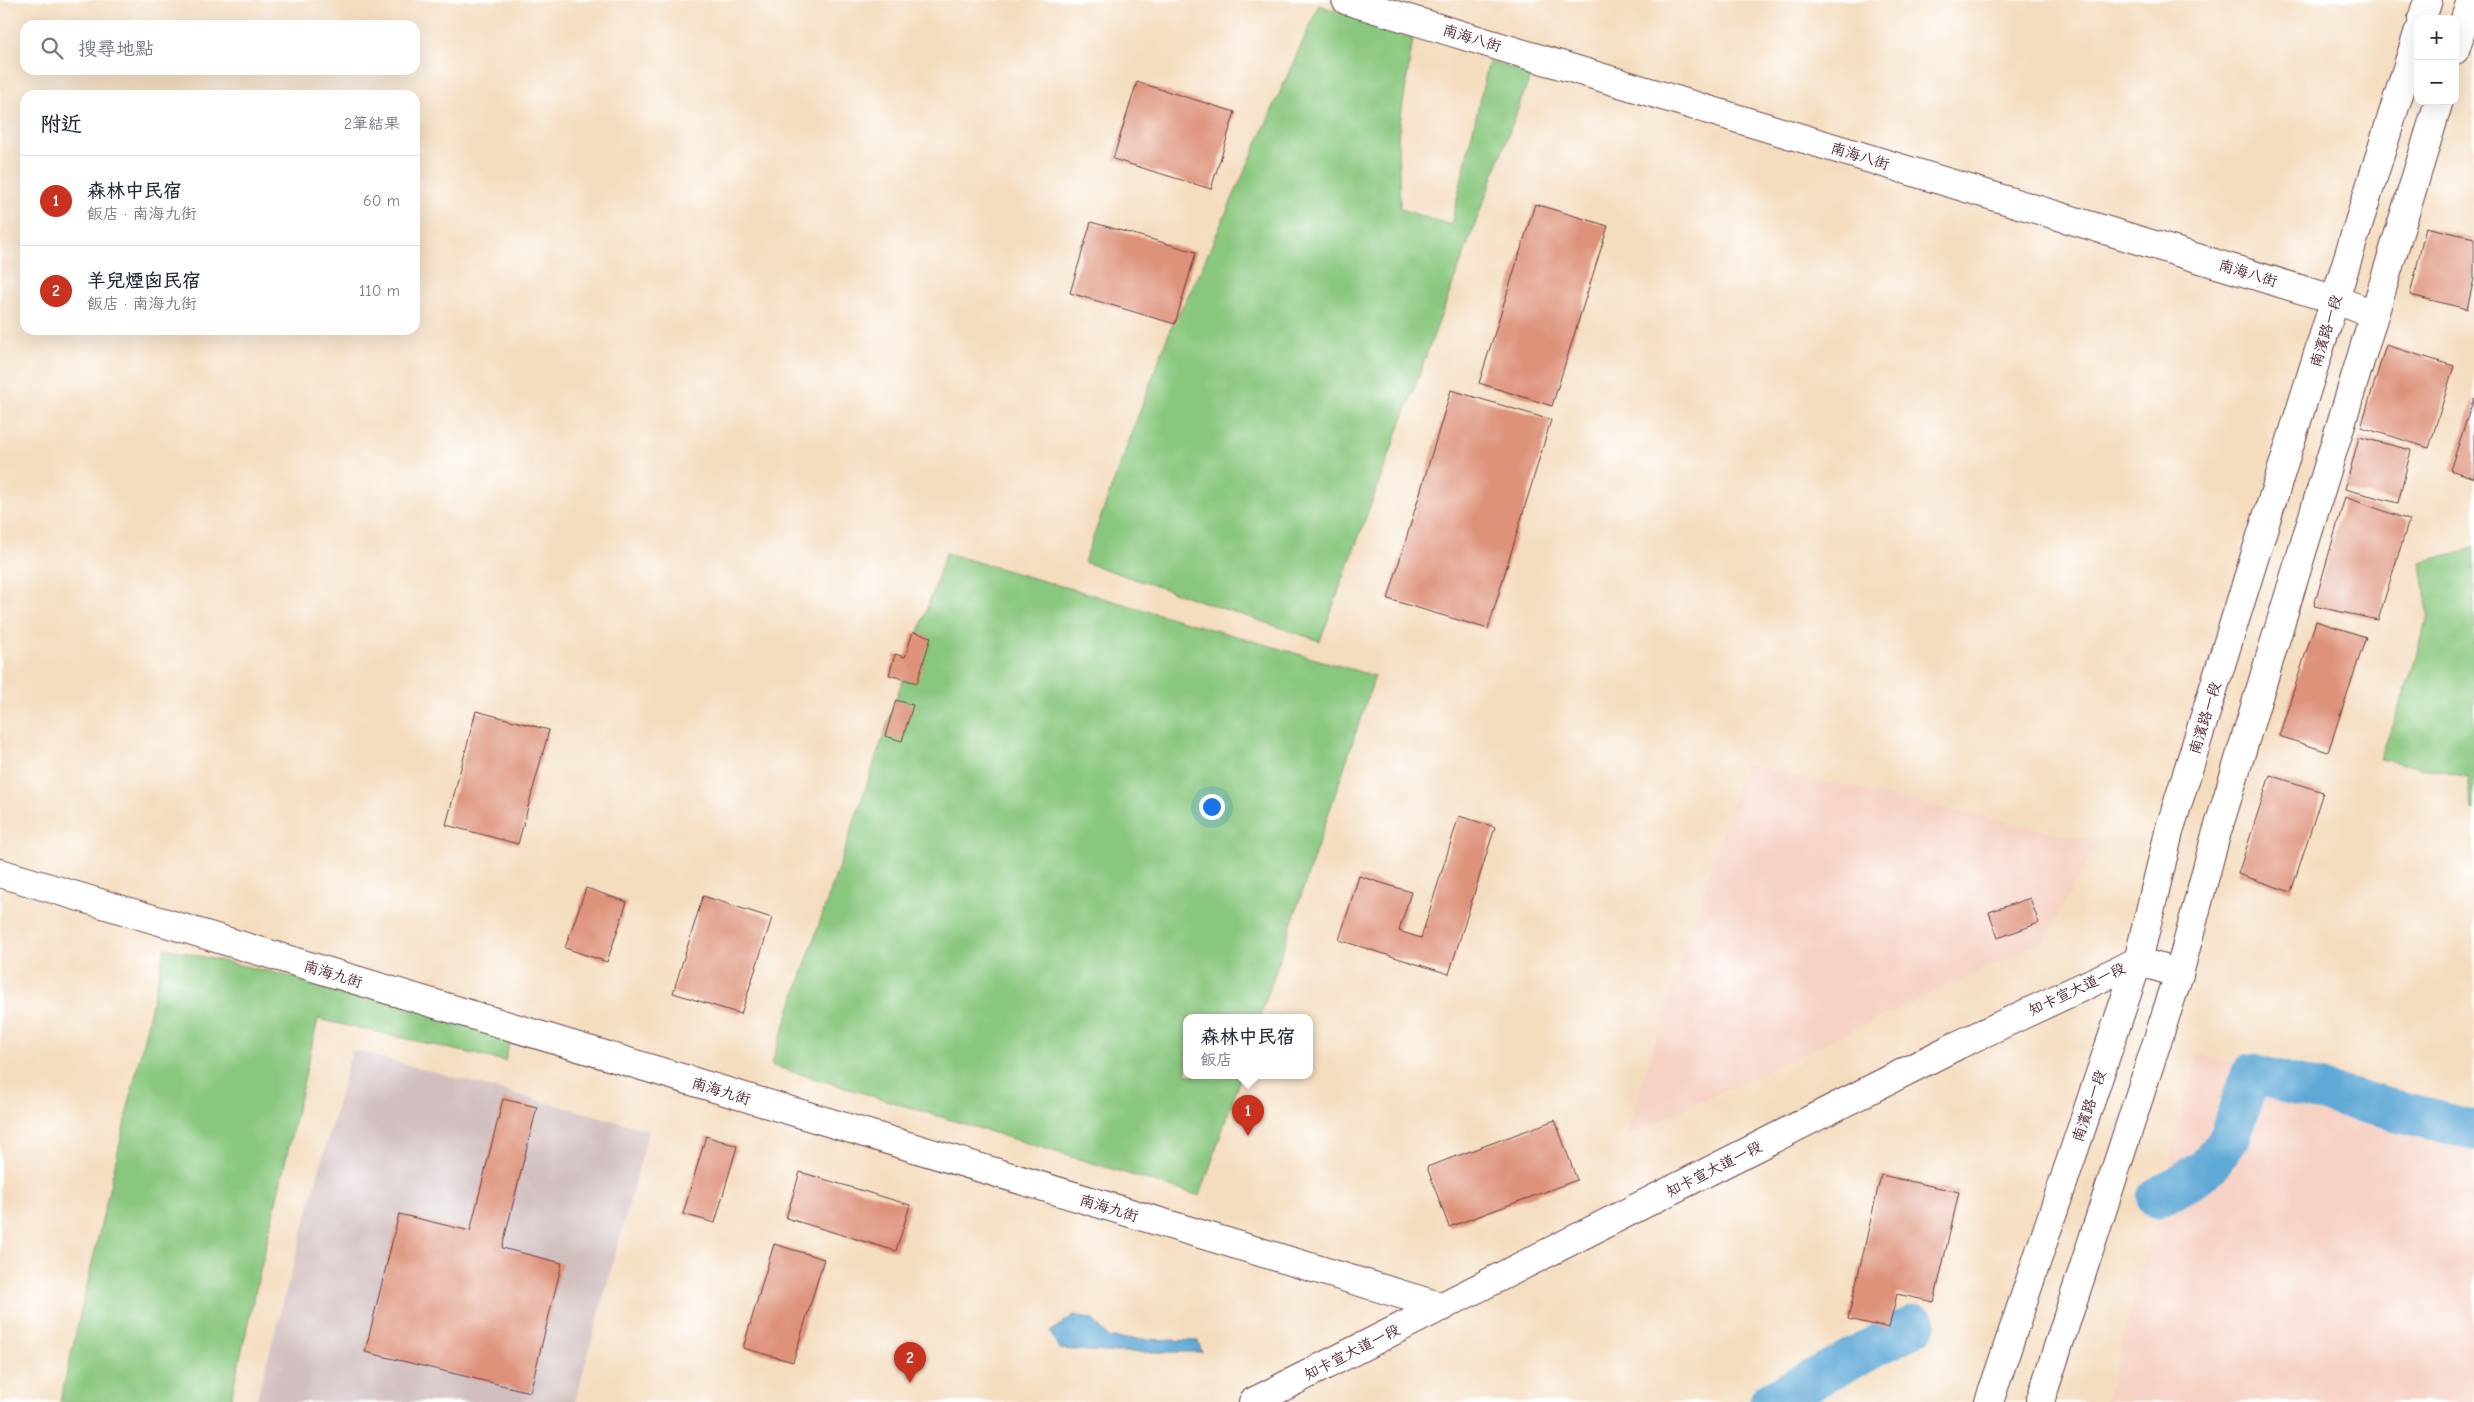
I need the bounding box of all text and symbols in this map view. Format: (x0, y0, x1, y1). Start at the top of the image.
map controls (2414, 15, 2459, 105)
button: + (2414, 15, 2459, 60)
search box (20, 20, 420, 75)
street label: 南海八街 (1441, 21, 1503, 55)
icon: search (38, 34, 66, 62)
text: 搜尋地點 (78, 38, 154, 60)
button: − (2414, 60, 2459, 105)
text: 附近 (40, 112, 82, 136)
text: 2筆結果 (344, 115, 400, 133)
street label: 南海八街 (1829, 139, 1891, 173)
text: 森林中民宿 (87, 180, 182, 202)
text: 1 (53, 192, 59, 210)
text: 60 m (363, 192, 400, 210)
text: 飯店 · 南海九街 (87, 205, 197, 223)
street label: 南海八街 (2217, 256, 2279, 290)
text: 羊兒煙囪民宿 (87, 270, 201, 292)
text: 2 (52, 282, 60, 300)
text: 110 m (359, 282, 400, 300)
street label: 南濱路一段 (2306, 292, 2346, 370)
text: 飯店 · 南海九街 (87, 295, 197, 313)
street label: 南濱路一段 (2185, 679, 2225, 757)
your location (1199, 794, 1225, 820)
street label: 南海九街 (302, 957, 364, 991)
street label: 知卡宣大道一段 (2026, 959, 2128, 1019)
popup (1183, 1014, 1313, 1079)
text: 森林中民宿 (1200, 1026, 1296, 1048)
text: 飯店 (1200, 1051, 1233, 1069)
street label: 南濱路一段 (2068, 1068, 2110, 1144)
street label: 南海九街 (690, 1074, 752, 1108)
pin: 1 (1232, 1095, 1264, 1136)
street label: 知卡宣大道一段 (1663, 1137, 1765, 1201)
street label: 南海九街 (1078, 1191, 1140, 1225)
street label: 知卡宣大道一段 (1301, 1320, 1403, 1384)
pin: 2 (894, 1342, 926, 1383)

